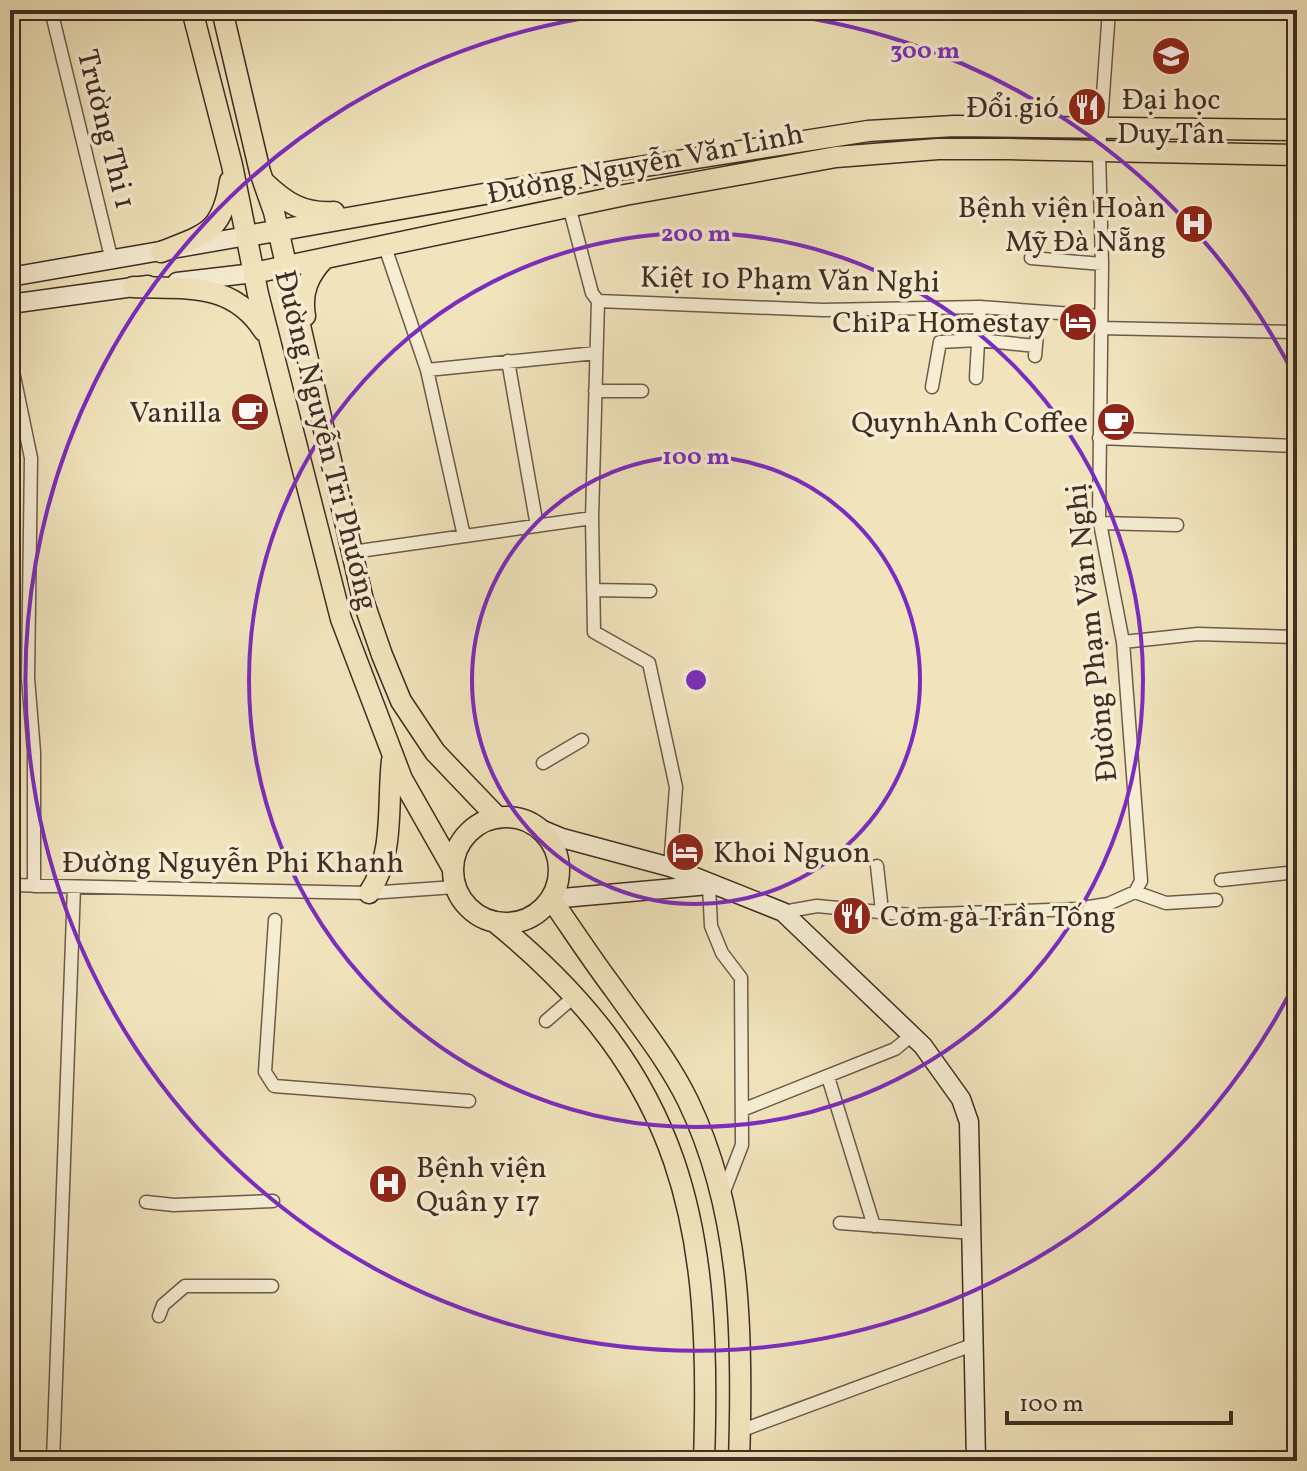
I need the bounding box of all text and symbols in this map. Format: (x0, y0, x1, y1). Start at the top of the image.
text: 300 m (890, 35, 960, 69)
school or university icon: Đại học Duy Tân (1150, 35, 1192, 77)
street label: Trường Thi 1 (65, 45, 145, 214)
place label: Đại học Duy Tân (1117, 80, 1225, 156)
restaurant icon: Đổi gió (1066, 86, 1108, 128)
place label: Đổi gió (966, 88, 1059, 130)
street label: Đường Nguyễn Văn Linh (483, 114, 807, 216)
place label: Bệnh viện Hoàn Mỹ Đà Nẵng (958, 188, 1166, 264)
hospital icon: Bệnh viện Hoàn Mỹ Đà Nẵng (1173, 203, 1215, 245)
text: 200 m (661, 218, 731, 252)
street label: Kiệt 10 Phạm Văn Nghi (640, 257, 940, 305)
street label: Đường Nguyễn Tri Phương (262, 266, 388, 615)
hotel icon: ChiPa Homestay (1057, 301, 1099, 343)
place label: ChiPa Homestay (832, 303, 1050, 345)
cafe icon: Vanilla (229, 391, 271, 433)
place label: Vanilla (129, 393, 222, 435)
cafe icon: QuynhAnh Coffee (1095, 401, 1137, 443)
place label: QuynhAnh Coffee (851, 403, 1088, 445)
text: 100 m (662, 441, 730, 475)
street label: Đường Phạm Văn Nghị (1056, 481, 1130, 784)
centre of rings (682, 666, 710, 694)
hotel icon: Khoi Nguon (664, 831, 706, 873)
place label: Khoi Nguon (713, 833, 871, 875)
street label: Đường Nguyễn Phi Khanh (62, 843, 404, 885)
restaurant icon: Cơm gà Trần Tống (831, 895, 873, 937)
place label: Cơm gà Trần Tống (880, 897, 1116, 939)
place label: Bệnh viện Quân y 17 (416, 1148, 547, 1224)
hospital icon: Bệnh viện Quân y 17 (367, 1163, 409, 1205)
scale bar (1007, 1375, 1231, 1425)
text: 100 m (1019, 1388, 1084, 1422)

